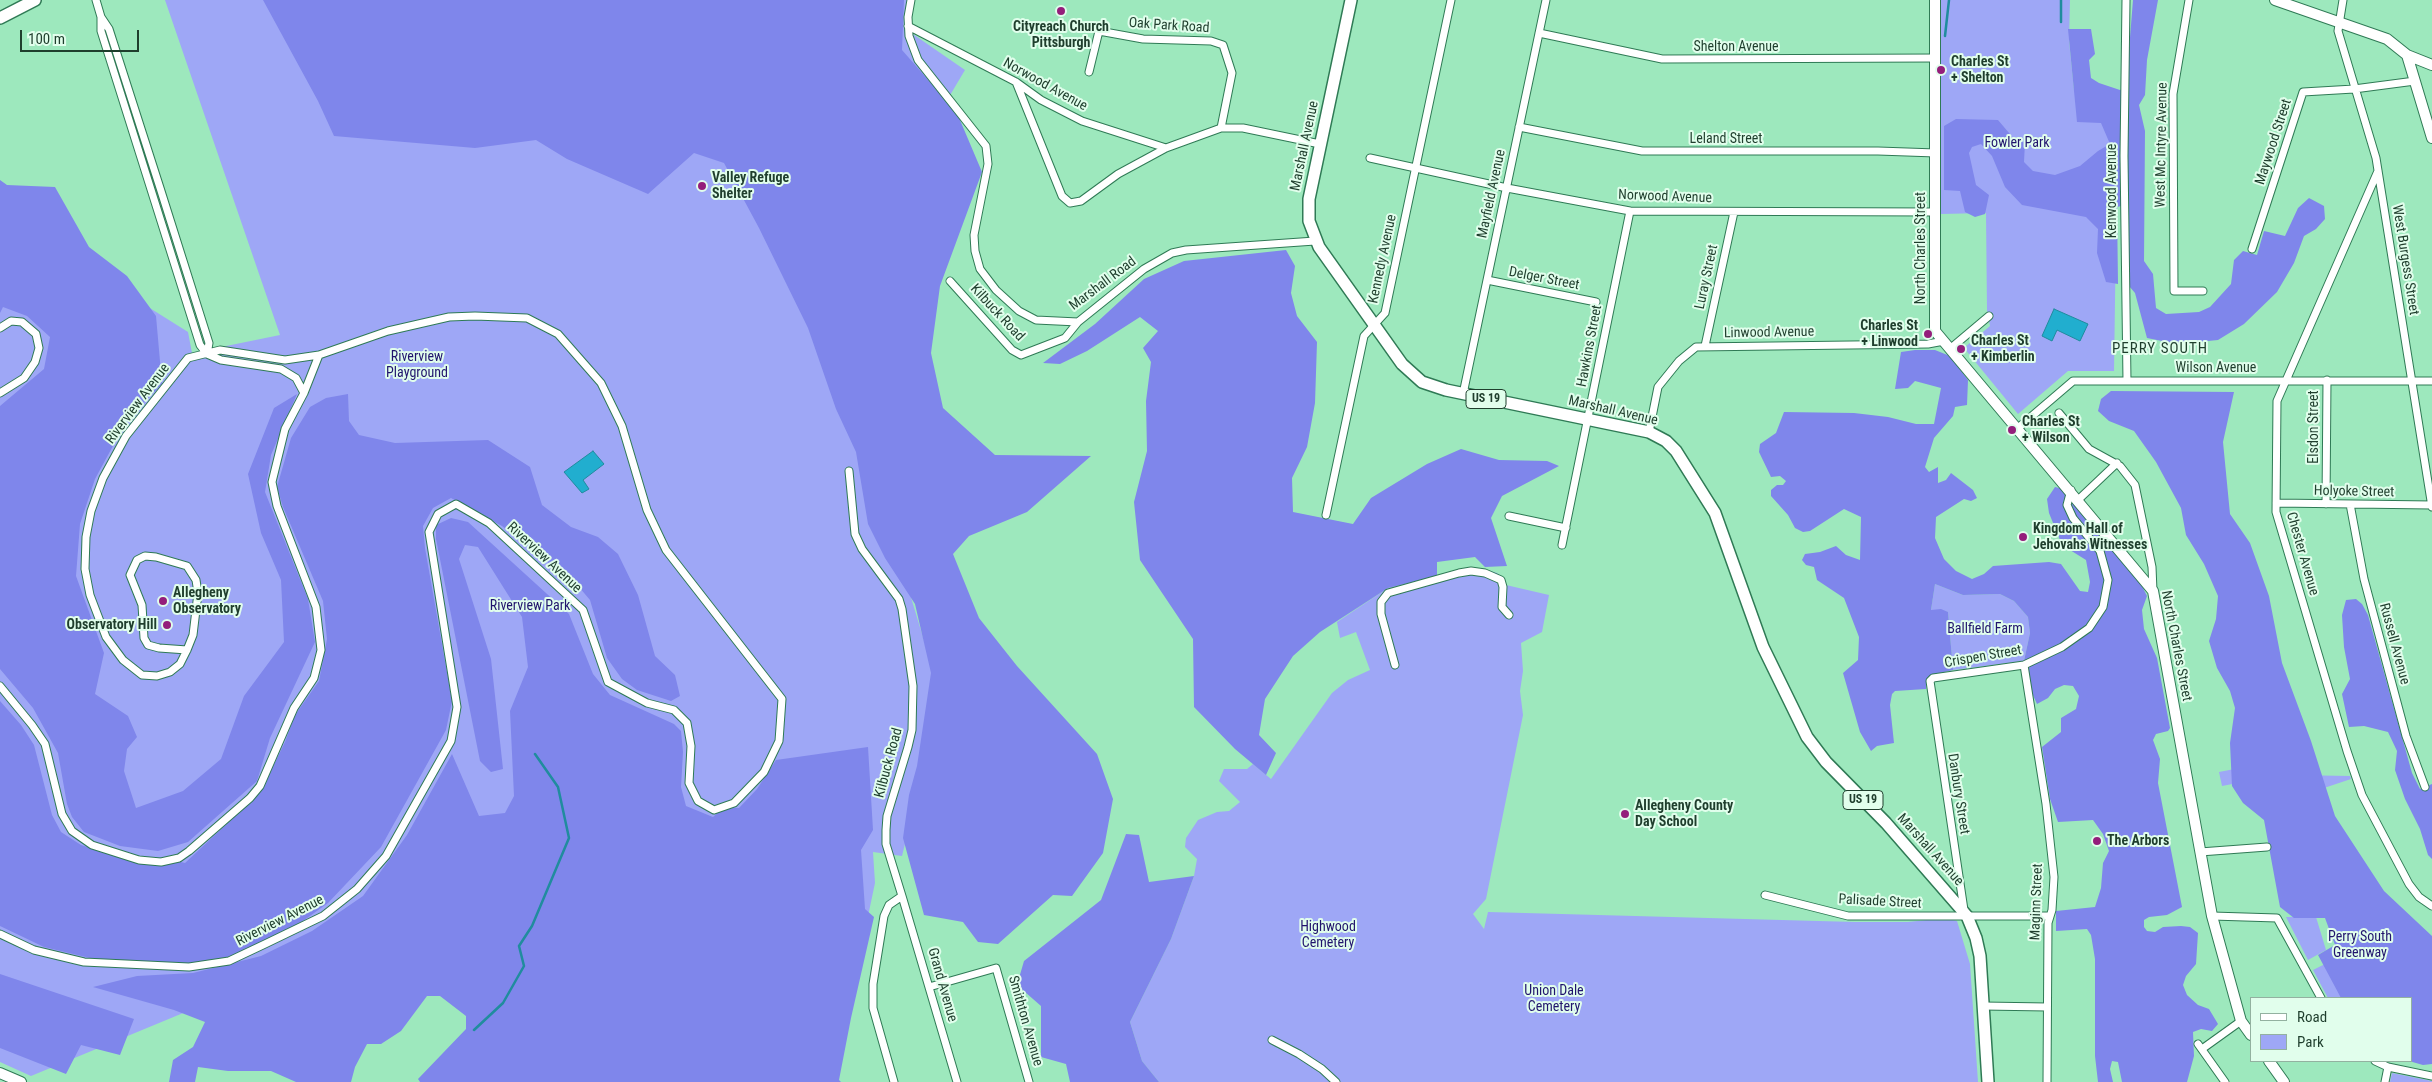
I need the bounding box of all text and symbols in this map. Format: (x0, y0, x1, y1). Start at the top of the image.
marker: Cityreach Church Pittsburgh (1055, 5, 1067, 17)
street label: Oak Park Road (1128, 15, 1210, 37)
place label: Cityreach Church Pittsburgh (1013, 19, 1109, 52)
scale bar (22, 20, 141, 52)
text: 100 m (28, 30, 65, 48)
street label: Shelton Avenue (1693, 39, 1779, 55)
place label: Charles St + Shelton (1951, 54, 2009, 86)
street label: Norwood Avenue (1000, 55, 1090, 115)
marker: Charles St + Shelton (1935, 64, 1947, 76)
street label: West Mc Intyre Avenue (2153, 82, 2171, 208)
street label: Maywood Street (2252, 97, 2296, 187)
street label: Marshall Avenue (1287, 100, 1323, 192)
street label: Leland Street (1690, 131, 1762, 147)
park label: Fowler Park (1985, 135, 2049, 151)
street label: Kenwood Avenue (2104, 144, 2120, 238)
street label: Mayfield Avenue (1474, 148, 1510, 240)
place label: Valley Refuge Shelter (712, 170, 789, 202)
marker: Valley Refuge Shelter (696, 180, 708, 192)
street label: Norwood Avenue (1618, 187, 1712, 207)
street label: North Charles Street (1913, 192, 1929, 304)
street label: West Burgess Street (2388, 204, 2422, 316)
street label: Kennedy Avenue (1365, 213, 1401, 305)
street label: Luray Street (1692, 243, 1722, 311)
street label: Marshall Road (1066, 253, 1140, 315)
street label: Delger Street (1507, 264, 1581, 294)
street label: Kilbuck Road (966, 281, 1028, 345)
street label: Hawkins Street (1574, 304, 1606, 388)
place label: Charles St + Linwood (1860, 318, 1918, 351)
street label: Linwood Avenue (1724, 324, 1814, 342)
marker: Charles St + Linwood (1922, 328, 1934, 340)
place label: Charles St + Kimberlin (1971, 333, 2035, 366)
district label: PERRY SOUTH (2111, 340, 2209, 358)
marker: Charles St + Kimberlin (1955, 343, 1967, 355)
park label: Riverview Playground (386, 349, 448, 382)
street label: Wilson Avenue (2176, 360, 2256, 376)
street label: Riverview Avenue (102, 361, 174, 447)
road number: US 19 (1466, 389, 1506, 408)
street label: Elsdon Street (2306, 390, 2322, 464)
street label: Marshall Avenue (1567, 393, 1659, 429)
place label: Charles St + Wilson (2022, 414, 2080, 447)
marker: Charles St + Wilson (2006, 424, 2018, 436)
street label: Holyoke Street (2314, 483, 2394, 501)
street label: Chester Avenue (2282, 510, 2322, 598)
street label: Riverview Avenue (503, 519, 585, 597)
place label: Kingdom Hall of Jehovahs Witnesses (2033, 521, 2147, 554)
marker: Kingdom Hall of Jehovahs Witnesses (2017, 531, 2029, 543)
place label: Allegheny Observatory (173, 585, 241, 618)
street label: North Charles Street (2157, 589, 2195, 703)
marker: Allegheny Observatory (157, 595, 169, 607)
park label: Riverview Park (490, 598, 570, 614)
street label: Russell Avenue (2375, 602, 2413, 686)
place label: Observatory Hill (67, 617, 157, 633)
marker: Observatory Hill (161, 619, 173, 631)
park label: Ballfield Farm (1947, 621, 2023, 637)
street label: Crispen Street (1943, 642, 2023, 672)
street label: Kilbuck Road (872, 726, 906, 800)
street label: Danbury Street (1943, 752, 1973, 836)
road number: US 19 (1843, 790, 1883, 810)
place label: Allegheny County Day School (1635, 798, 1733, 830)
marker: Allegheny County Day School (1619, 808, 1631, 820)
street label: Marshall Avenue (1893, 810, 1967, 890)
place label: The Arbors (2107, 833, 2169, 849)
marker: The Arbors (2091, 835, 2103, 847)
street label: Maginn Street (2027, 863, 2047, 941)
street label: Palisade Street (1838, 891, 1922, 913)
street label: Riverview Avenue (233, 892, 327, 950)
park label: Highwood Cemetery (1300, 919, 1356, 952)
park label: Perry South Greenway (2328, 929, 2392, 962)
street label: Grand Avenue (923, 946, 961, 1024)
street label: Smithton Avenue (1004, 974, 1046, 1068)
park label: Union Dale Cemetery (1524, 983, 1584, 1016)
legend (2250, 997, 2412, 1062)
text: Road (2297, 1008, 2327, 1026)
text: Park (2297, 1033, 2324, 1051)

